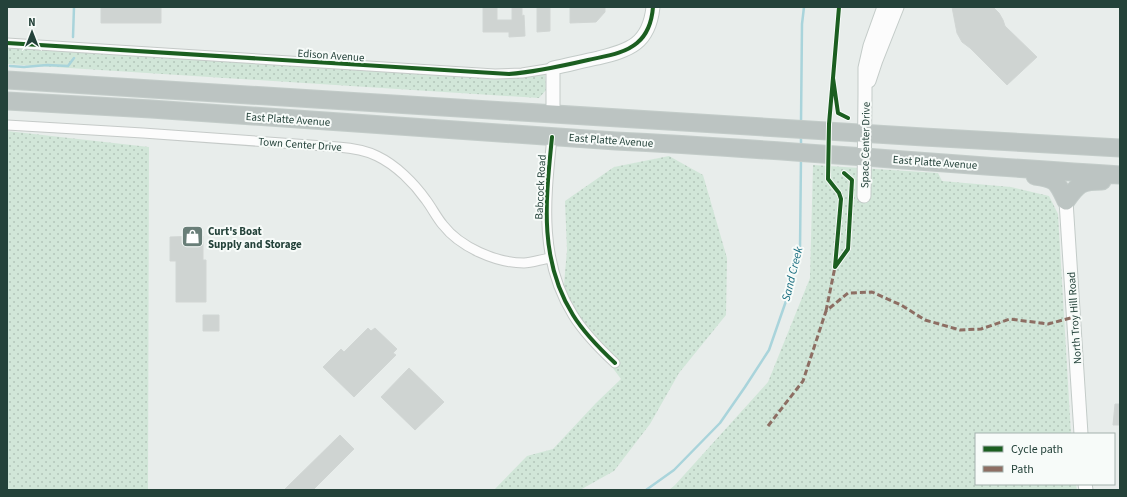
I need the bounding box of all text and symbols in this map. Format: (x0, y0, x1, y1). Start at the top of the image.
north arrow (12, 12, 52, 52)
text: N (28, 15, 36, 30)
street label: Edison Avenue (297, 46, 366, 65)
street label: Space Center Drive (857, 101, 874, 188)
street label: East Platte Avenue (245, 109, 331, 130)
street label: East Platte Avenue (568, 130, 654, 151)
street label: Town Center Drive (258, 134, 343, 155)
street label: East Platte Avenue (892, 152, 978, 173)
street label: Babcock Road (531, 154, 550, 220)
shop icon: Curt's Boat Supply and Storage (179, 224, 205, 250)
place label: Curt's Boat Supply and Storage (208, 224, 302, 252)
water label: Sand Creek (778, 245, 808, 303)
street label: North Troy Hill Road (1064, 271, 1085, 365)
legend (975, 433, 1115, 485)
text: Cycle path (1011, 441, 1063, 458)
text: Path (1011, 461, 1034, 478)

